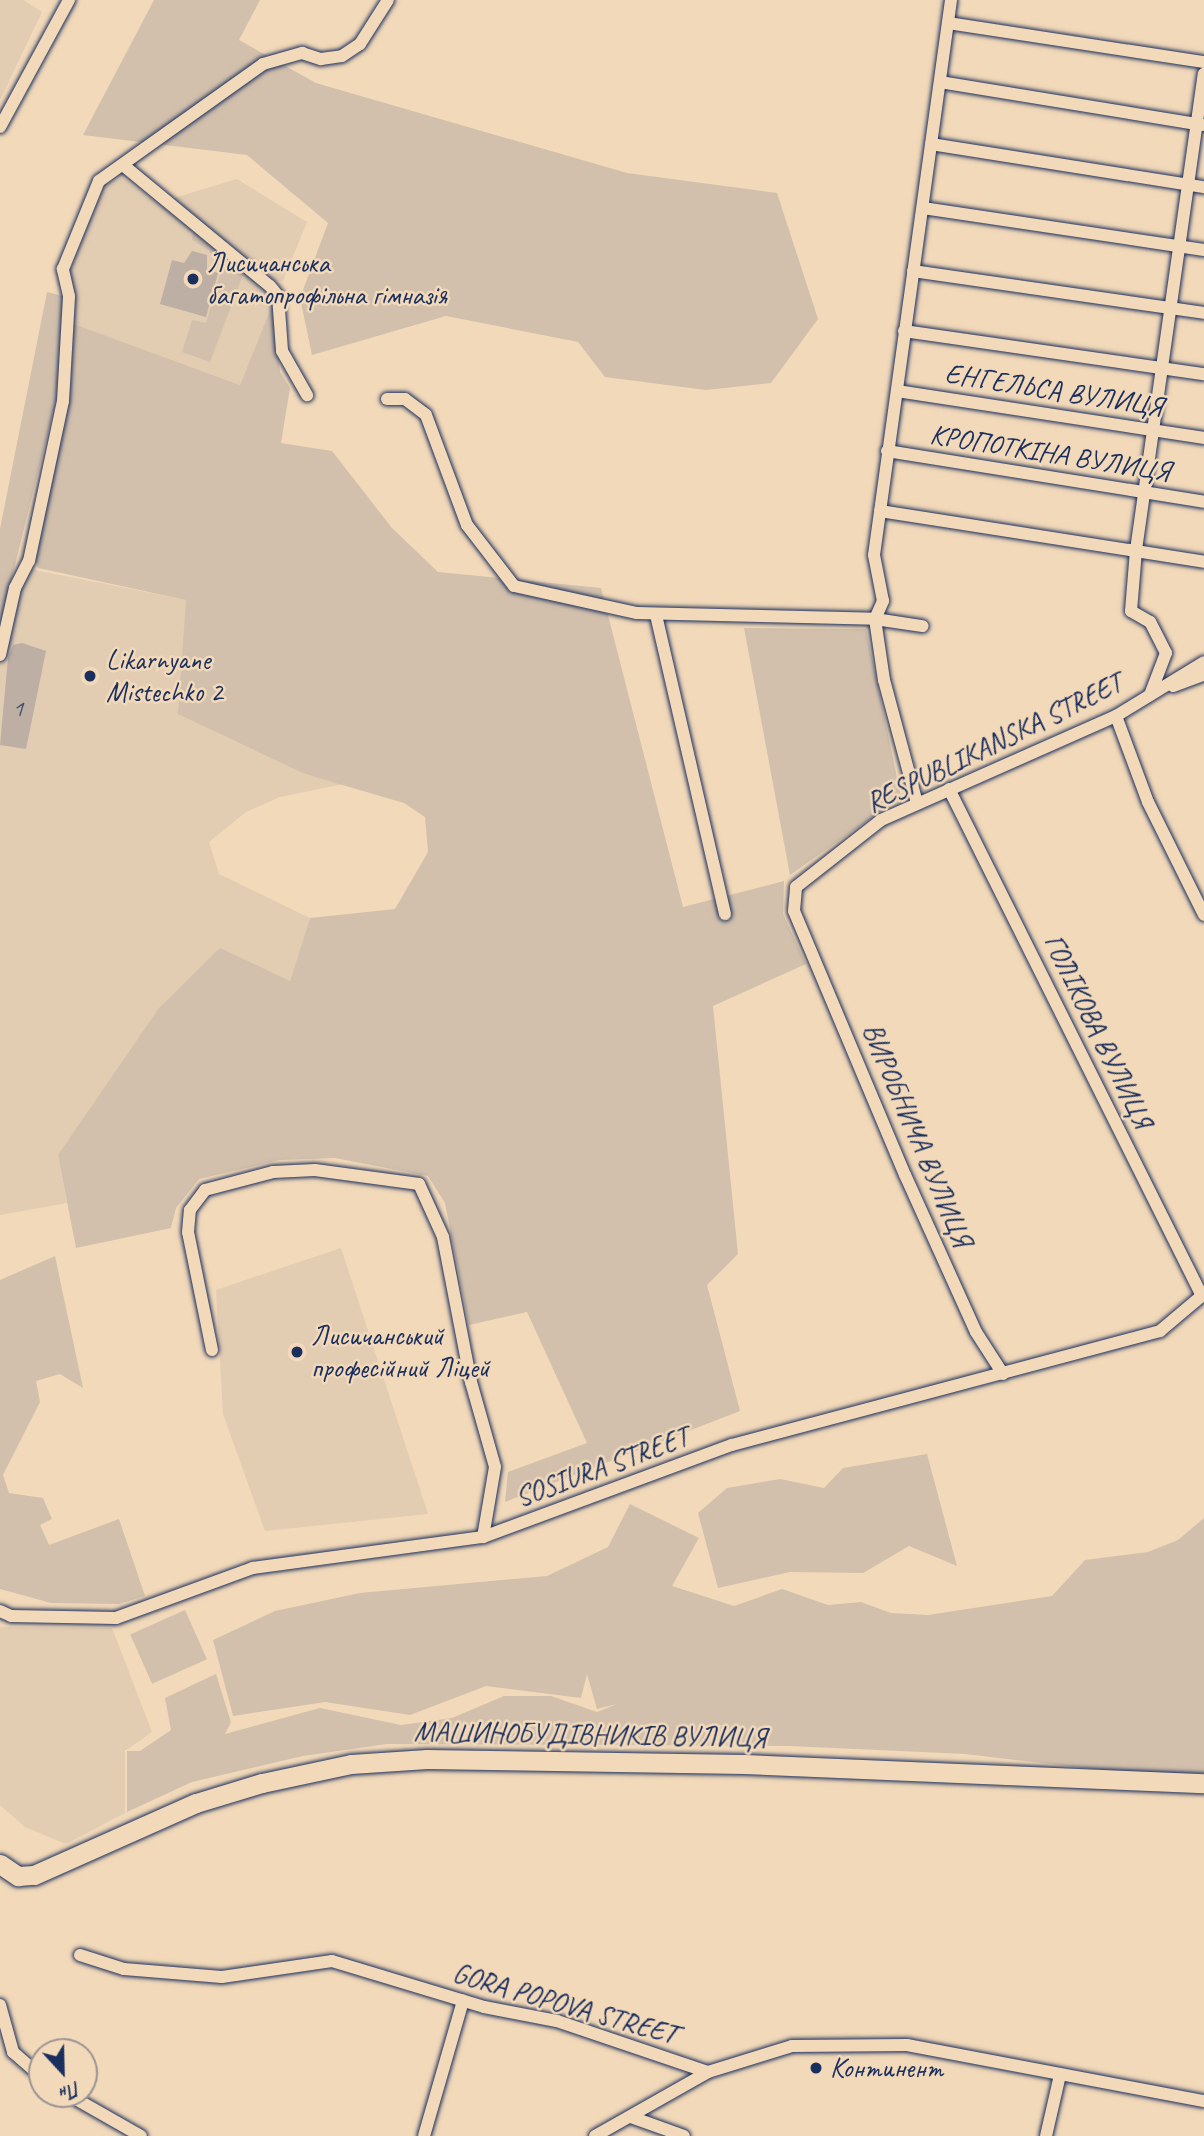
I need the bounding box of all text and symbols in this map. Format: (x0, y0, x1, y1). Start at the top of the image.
place label: Лисичанська багатопрофільна гімназія (207, 246, 447, 312)
marker: Лисичанська багатопрофільна гімназія (185, 271, 201, 287)
street label: ЕНГЕЛЬСА ВУЛИЦЯ (943, 356, 1165, 424)
street label: КРОПОТКІНА ВУЛИЦЯ (928, 418, 1172, 488)
place label: Likarnyane Mistechko 2 (106, 643, 223, 709)
marker: Likarnyane Mistechko 2 (80, 666, 100, 686)
street label: RESPUBLIKANSKA STREET (860, 666, 1128, 820)
house number: 1 (13, 695, 23, 723)
street label: ГОЛІКОВА ВУЛИЦЯ (1037, 930, 1159, 1132)
street label: ВИРОБНИЧА ВУЛИЦЯ (855, 1019, 979, 1251)
place label: Лисичанський професійний Ліцей (311, 1319, 489, 1385)
marker: Лисичанський професійний Ліцей (289, 1344, 305, 1360)
street label: SOSIURA STREET (510, 1420, 694, 1514)
street label: МАШИНОБУДІВНИКІВ ВУЛИЦЯ (414, 1715, 766, 1755)
street label: GORA POPOVA STREET (449, 1956, 681, 2052)
north arrow (28, 2038, 98, 2108)
place label: Континент (830, 2051, 943, 2085)
marker: Континент (808, 2060, 824, 2076)
text: Пн (56, 2076, 84, 2105)

